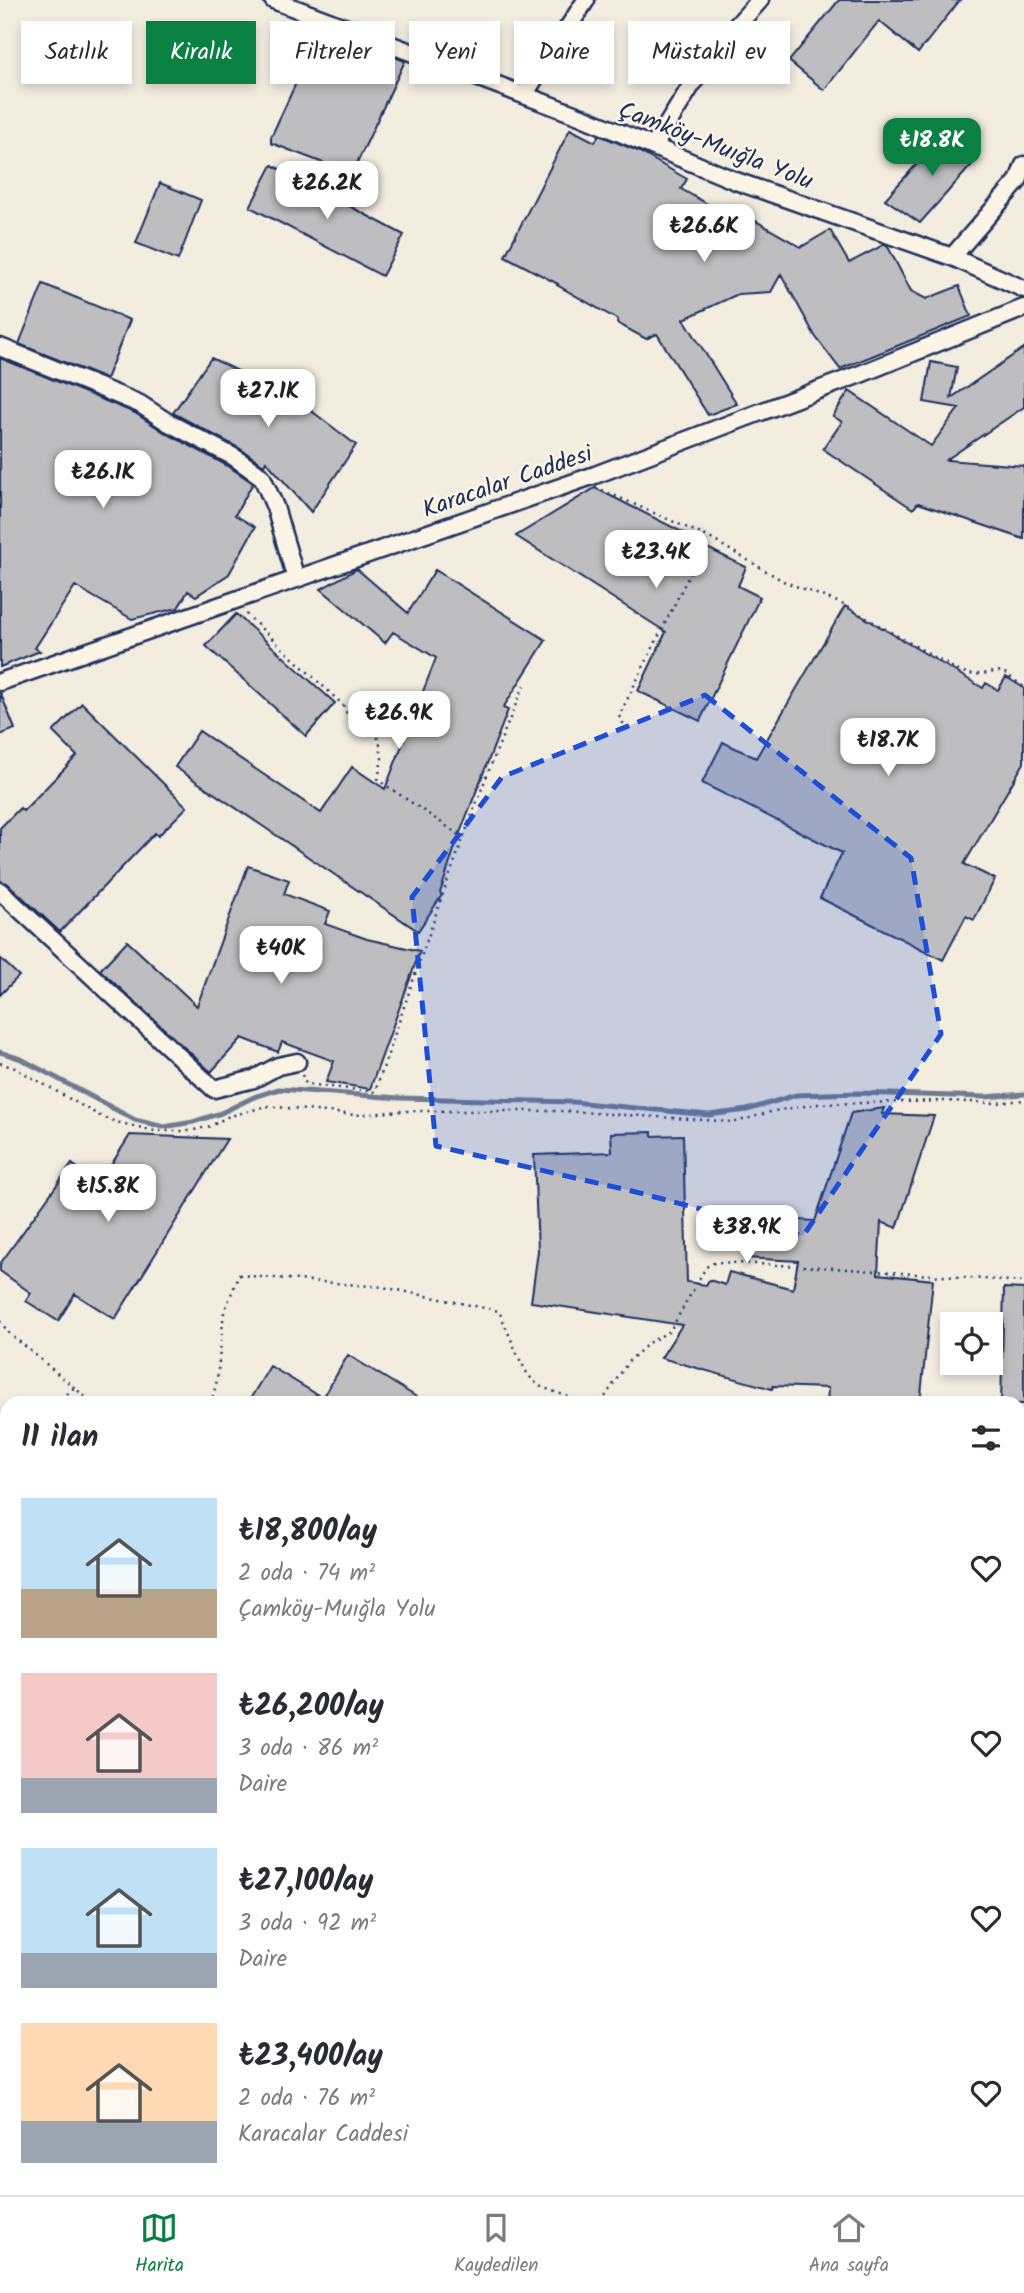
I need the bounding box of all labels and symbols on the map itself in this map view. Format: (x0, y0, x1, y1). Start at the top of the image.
street label: Çamköy-Muığla Yolu (612, 91, 819, 202)
pin: ₺18.8K (875, 118, 989, 178)
pin: ₺26.2K (270, 162, 384, 221)
pin: ₺26.6K (647, 204, 761, 264)
pin: ₺27.1K (211, 370, 325, 429)
street label: Karacalar Caddesi (417, 435, 599, 530)
pin: ₺26.1K (46, 450, 160, 510)
pin: ₺23.4K (599, 530, 713, 590)
pin: ₺26.9K (342, 692, 456, 751)
pin: ₺18.7K (831, 718, 945, 778)
pin: ₺40K (240, 926, 322, 986)
pin: ₺15.8K (51, 1164, 165, 1224)
pin: ₺38.9K (690, 1206, 804, 1265)

